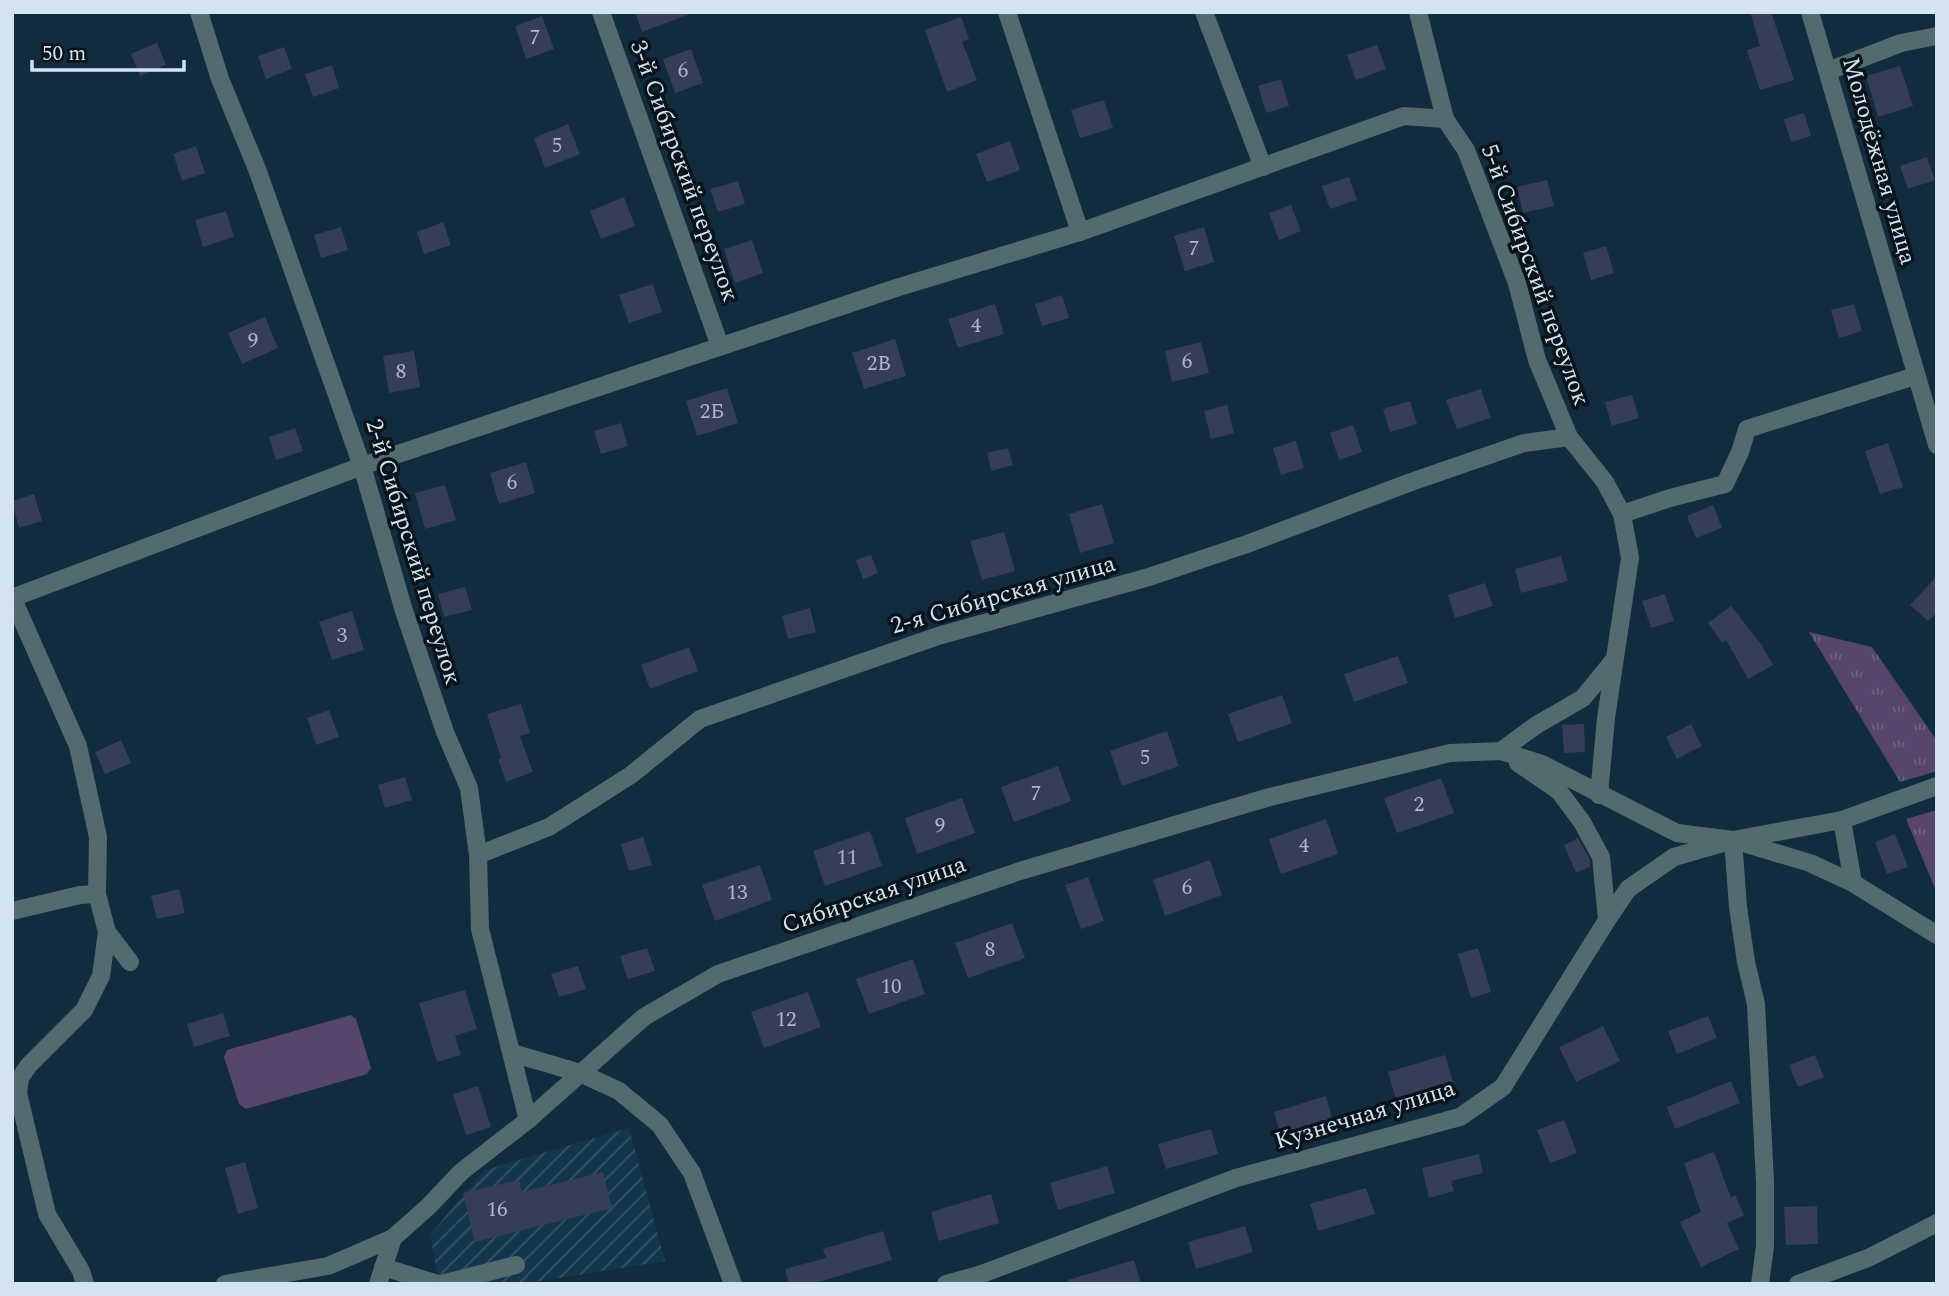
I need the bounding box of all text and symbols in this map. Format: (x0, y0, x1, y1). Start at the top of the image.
house number: 7 (530, 22, 540, 54)
scale bar (32, 28, 184, 72)
street label: 3-й Сибирский переулок (620, 35, 748, 307)
text: 50 m (42, 38, 86, 70)
street label: Молодёжная улица (1832, 53, 1926, 269)
house number: 6 (678, 55, 688, 87)
house number: 5 (552, 130, 562, 162)
street label: 5-й Сибирский переулок (1471, 139, 1599, 411)
house number: 7 (1189, 233, 1199, 265)
house number: 4 (971, 310, 982, 342)
house number: 9 (248, 325, 258, 357)
house number: 6 (1182, 346, 1192, 378)
house number: 2В (867, 348, 891, 380)
house number: 8 (396, 356, 406, 388)
house number: 2Б (700, 396, 724, 428)
street label: 2-й Сибирский переулок (355, 415, 471, 689)
house number: 6 (507, 467, 517, 499)
street label: 2-я Сибирская улица (886, 546, 1120, 644)
house number: 3 (337, 620, 348, 652)
house number: 5 (1140, 742, 1150, 774)
house number: 7 (1031, 778, 1041, 810)
house number: 2 (1414, 789, 1424, 821)
house number: 9 (935, 810, 945, 842)
house number: 4 (1299, 830, 1310, 862)
house number: 11 (837, 842, 858, 874)
street label: Сибирская улица (777, 847, 971, 943)
house number: 6 (1182, 872, 1192, 904)
house number: 13 (727, 877, 748, 909)
house number: 8 (985, 934, 995, 966)
house number: 10 (881, 971, 902, 1003)
house number: 12 (776, 1004, 797, 1036)
street label: Кузнечная улица (1270, 1070, 1460, 1160)
house number: 16 (487, 1194, 508, 1226)

